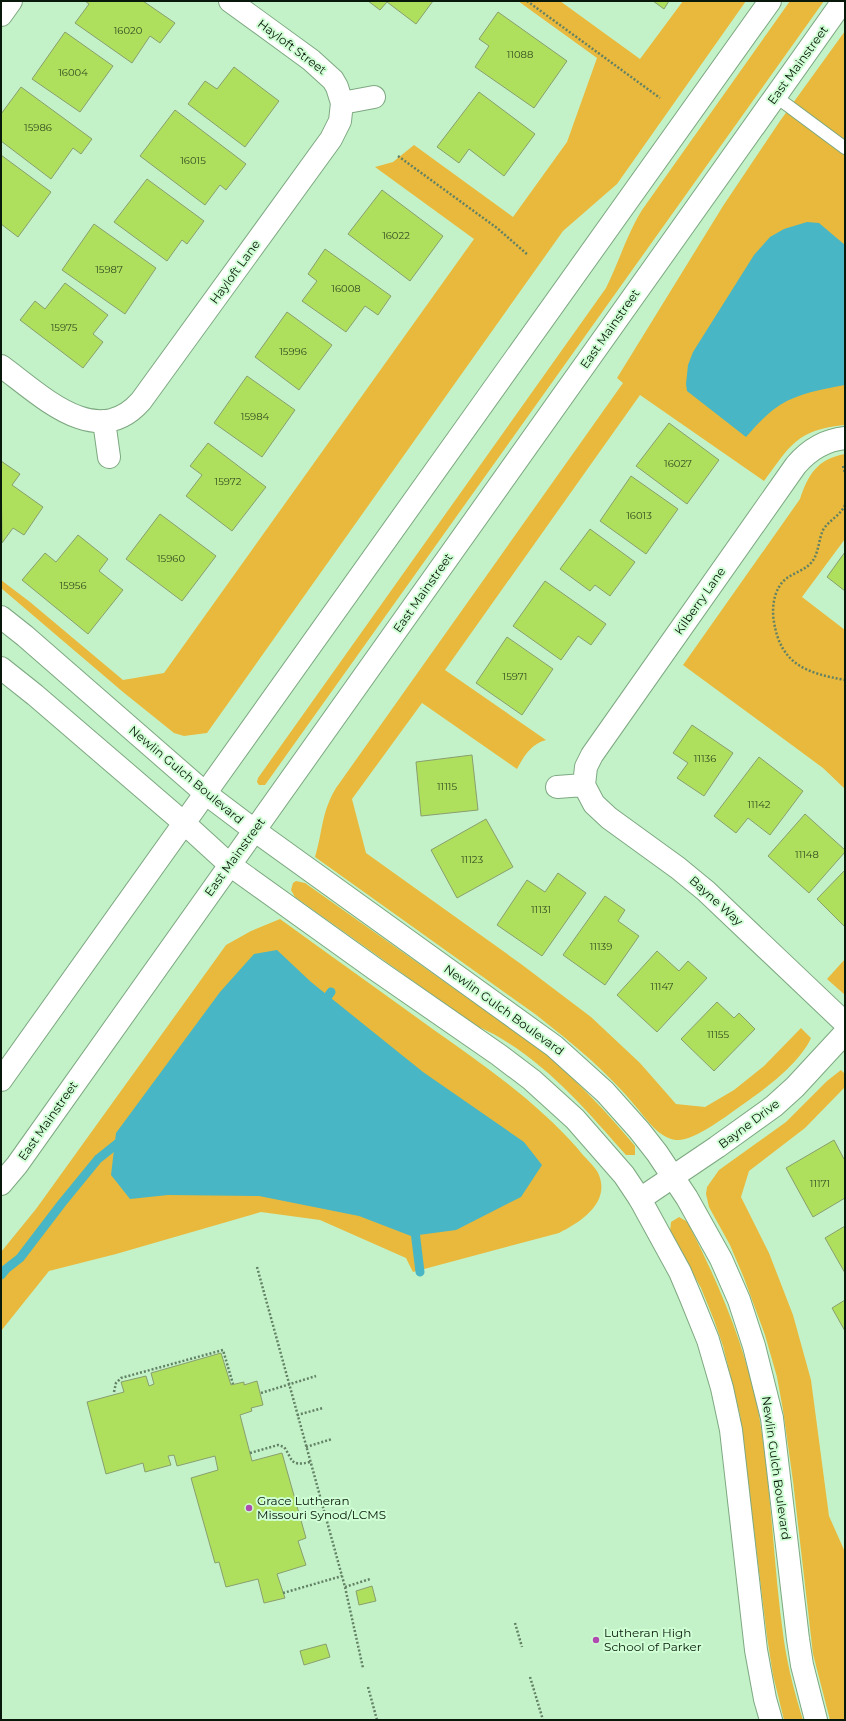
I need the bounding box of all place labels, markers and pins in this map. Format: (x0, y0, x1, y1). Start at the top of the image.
place label: Grace Lutheran Missouri Synod/LCMS (257, 1493, 386, 1522)
marker: Grace Lutheran Missouri Synod/LCMS (244, 1503, 254, 1513)
place label: Lutheran High School of Parker (604, 1625, 702, 1654)
marker: Lutheran High School of Parker (591, 1635, 601, 1645)

